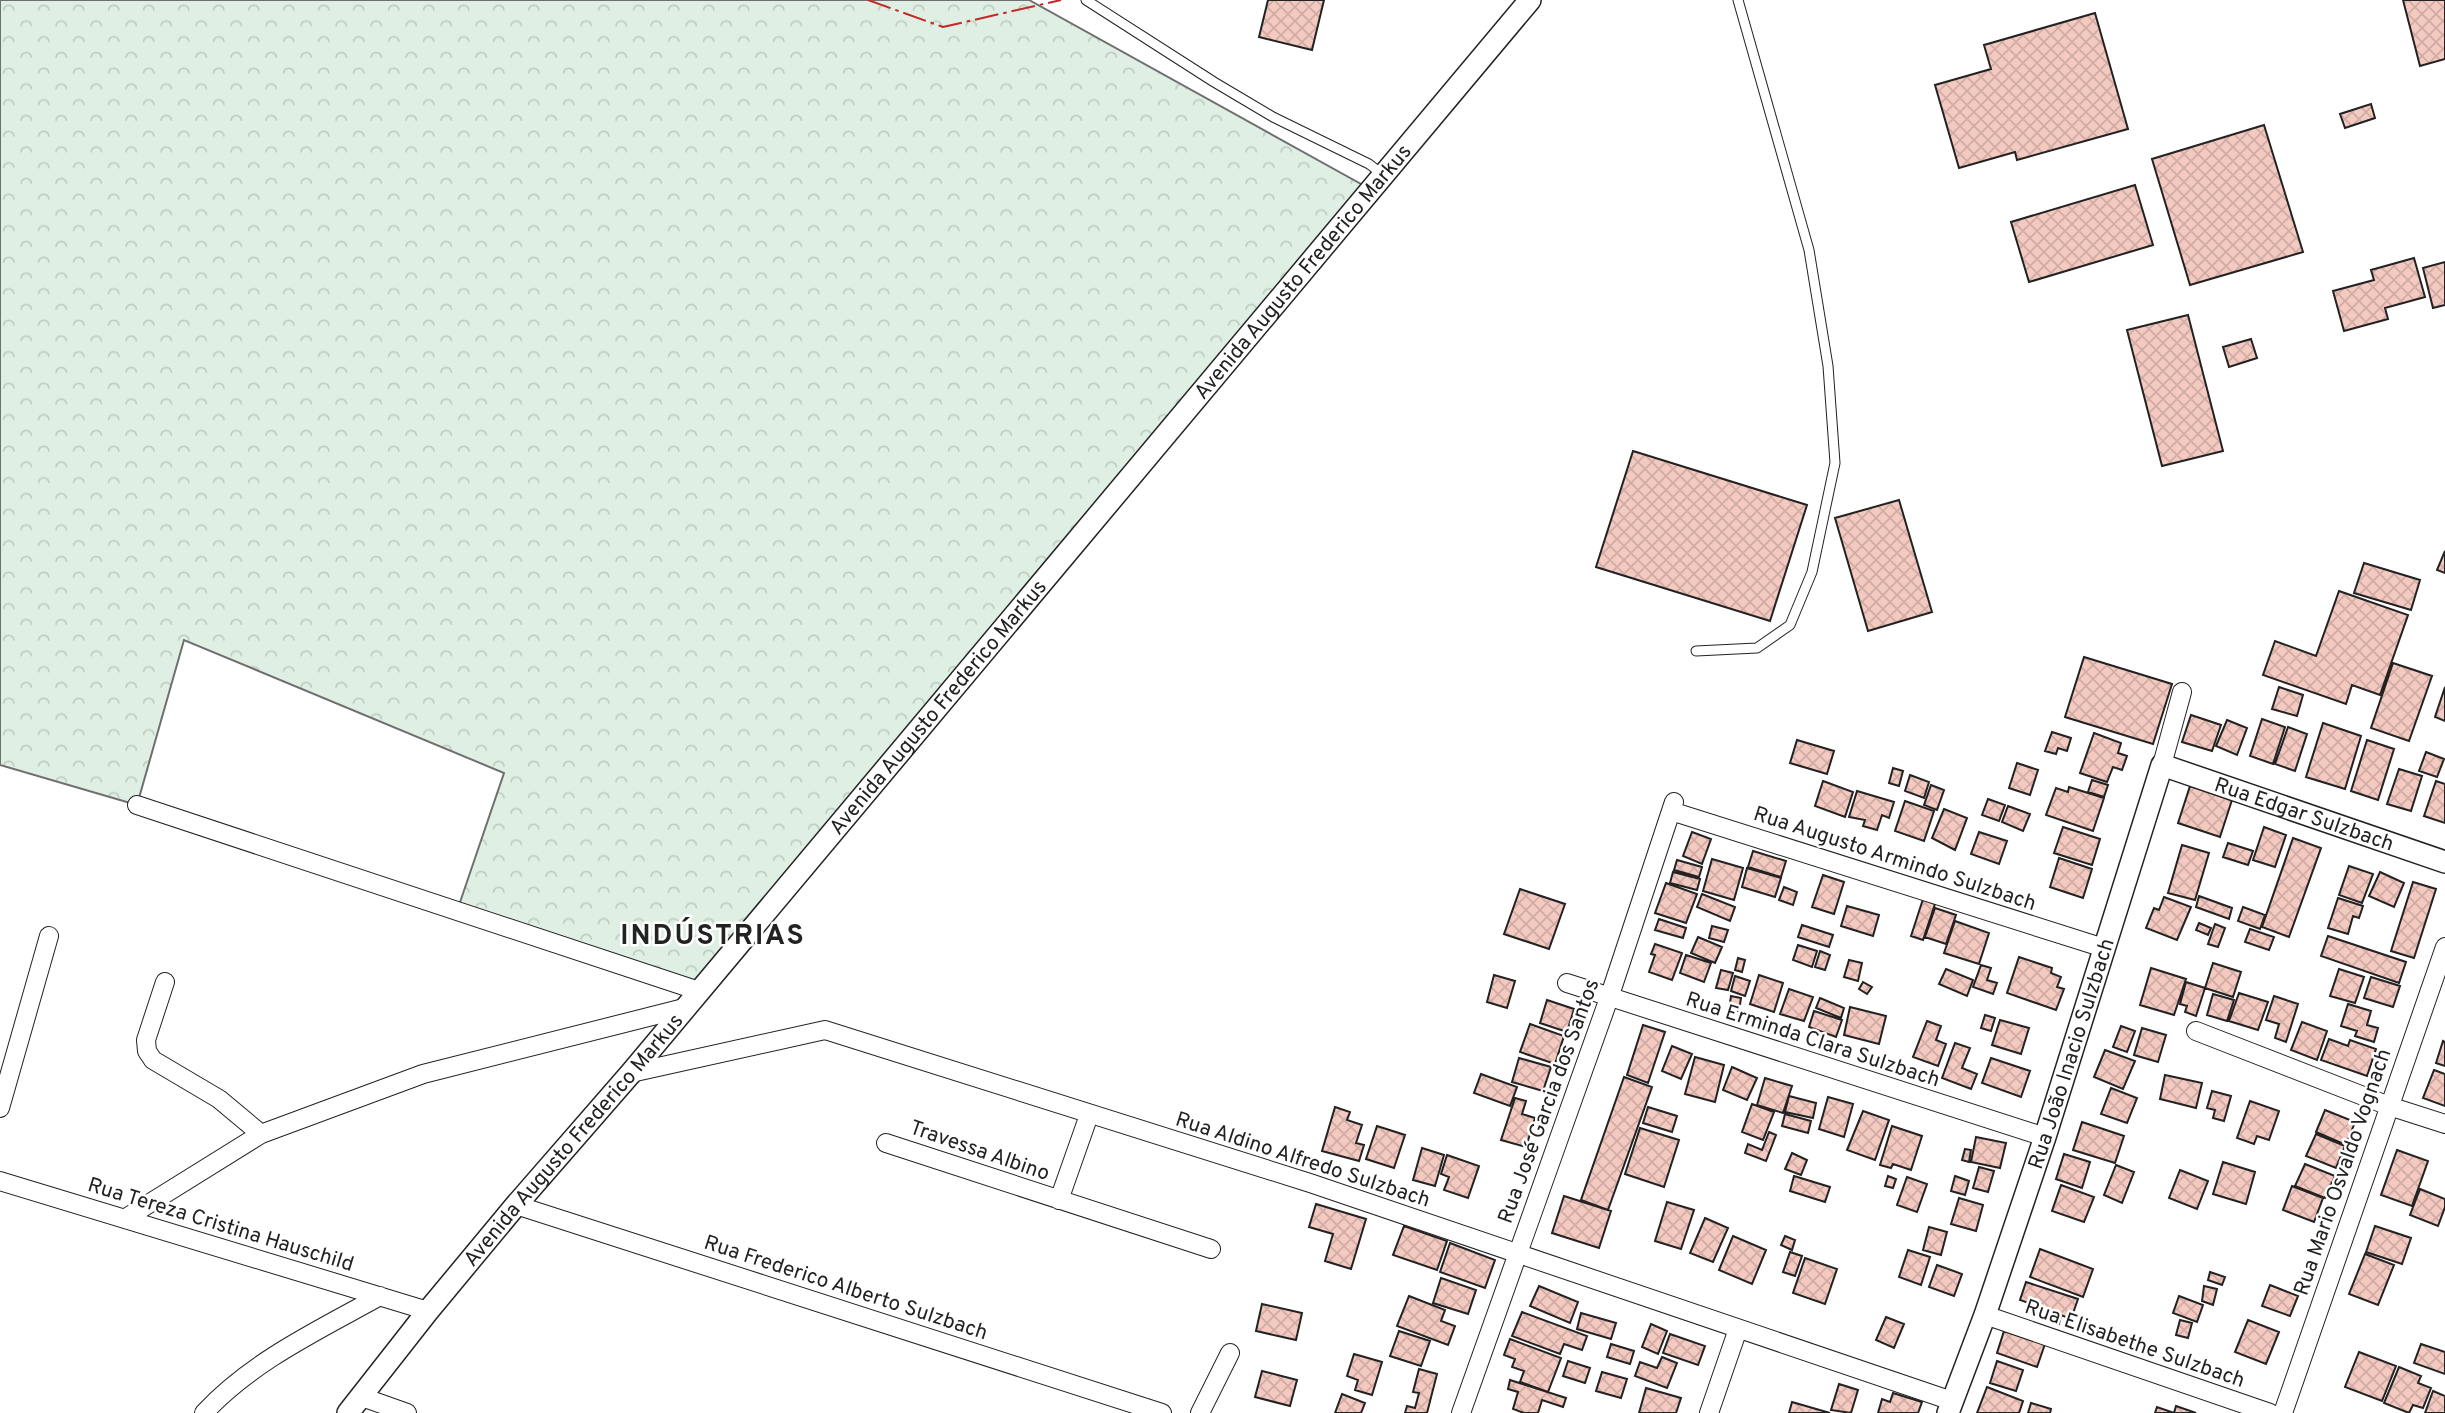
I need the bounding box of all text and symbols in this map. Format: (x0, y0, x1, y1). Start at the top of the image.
street label: Avenida Augusto Frederico Markus (1189, 139, 1418, 406)
street label: Avenida Augusto Frederico Markus (824, 575, 1054, 841)
street label: Rua Edgar Sulzbach (2210, 772, 2397, 858)
street label: Rua Augusto Armindo Sulzbach (1750, 801, 2039, 918)
district label: INDÚSTRIAS (620, 917, 806, 955)
street label: Rua João Inacio Sulzbach (2023, 935, 2122, 1173)
street label: Rua José Garcia dos Santos (1493, 976, 1606, 1227)
street label: Rua Erminda Clara Sulzbach (1682, 987, 1943, 1094)
street label: Avenida Augusto Frederico Markus (458, 1009, 690, 1273)
street label: Rua Mario Osvaldo Vognach (2288, 1045, 2398, 1299)
street label: Rua Aldino Alfredo Sulzbach (1172, 1106, 1433, 1214)
street label: Travessa Albino (906, 1115, 1053, 1188)
street label: Rua Tereza Cristina Hauschild (84, 1172, 357, 1279)
street label: Rua Frederico Alberto Sulzbach (700, 1230, 991, 1347)
street label: Rua Elisabethe Sulzbach (2021, 1294, 2248, 1395)

